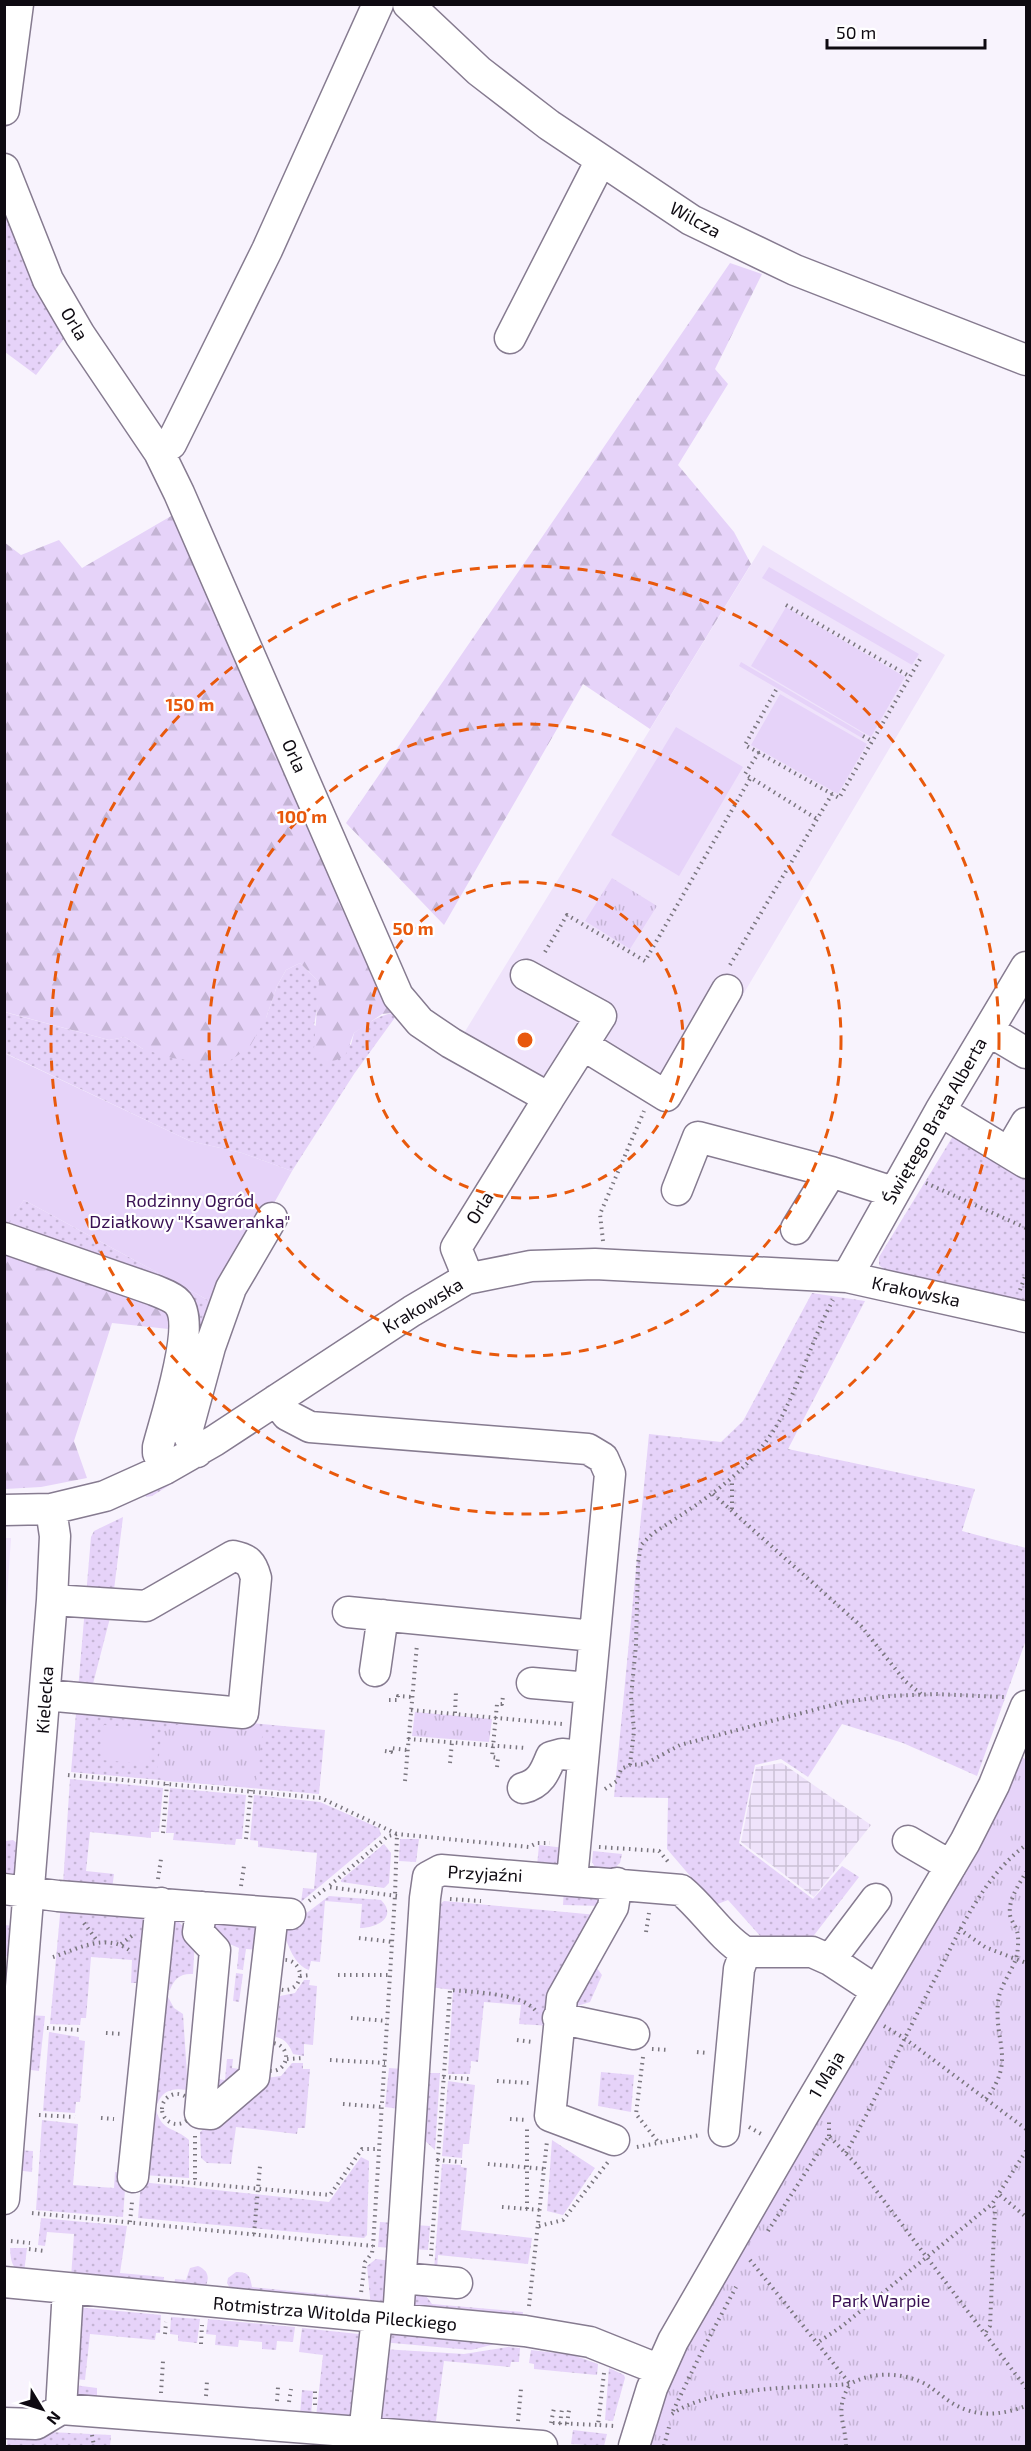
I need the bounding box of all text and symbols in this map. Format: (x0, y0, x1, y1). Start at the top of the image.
scale bar (827, 12, 984, 50)
text: 50 m (836, 21, 876, 43)
street label: Wilcza (666, 196, 725, 242)
street label: Orla (57, 303, 93, 344)
text: 150 m (166, 693, 214, 715)
street label: Orla (278, 735, 312, 776)
text: 100 m (277, 805, 327, 827)
text: 50 m (392, 917, 434, 939)
centre of rings (515, 1030, 535, 1050)
street label: Świętego Brata Alberta (877, 1033, 991, 1208)
street label: Orla (461, 1187, 498, 1228)
park label: Rodzinny Ogród Działkowy "Ksaweranka" (89, 1189, 291, 1232)
street label: Krakowska (870, 1271, 962, 1311)
street label: Krakowska (378, 1273, 467, 1338)
street label: Kielecka (31, 1665, 57, 1734)
street label: Przyjaźni (447, 1860, 523, 1886)
street label: 1 Maja (804, 2047, 849, 2102)
park label: Park Warpie (832, 2289, 930, 2311)
street label: Rotmistrza Witolda Pileckiego (212, 2291, 458, 2335)
north arrow (12, 2379, 72, 2439)
text: N (43, 2408, 65, 2429)

